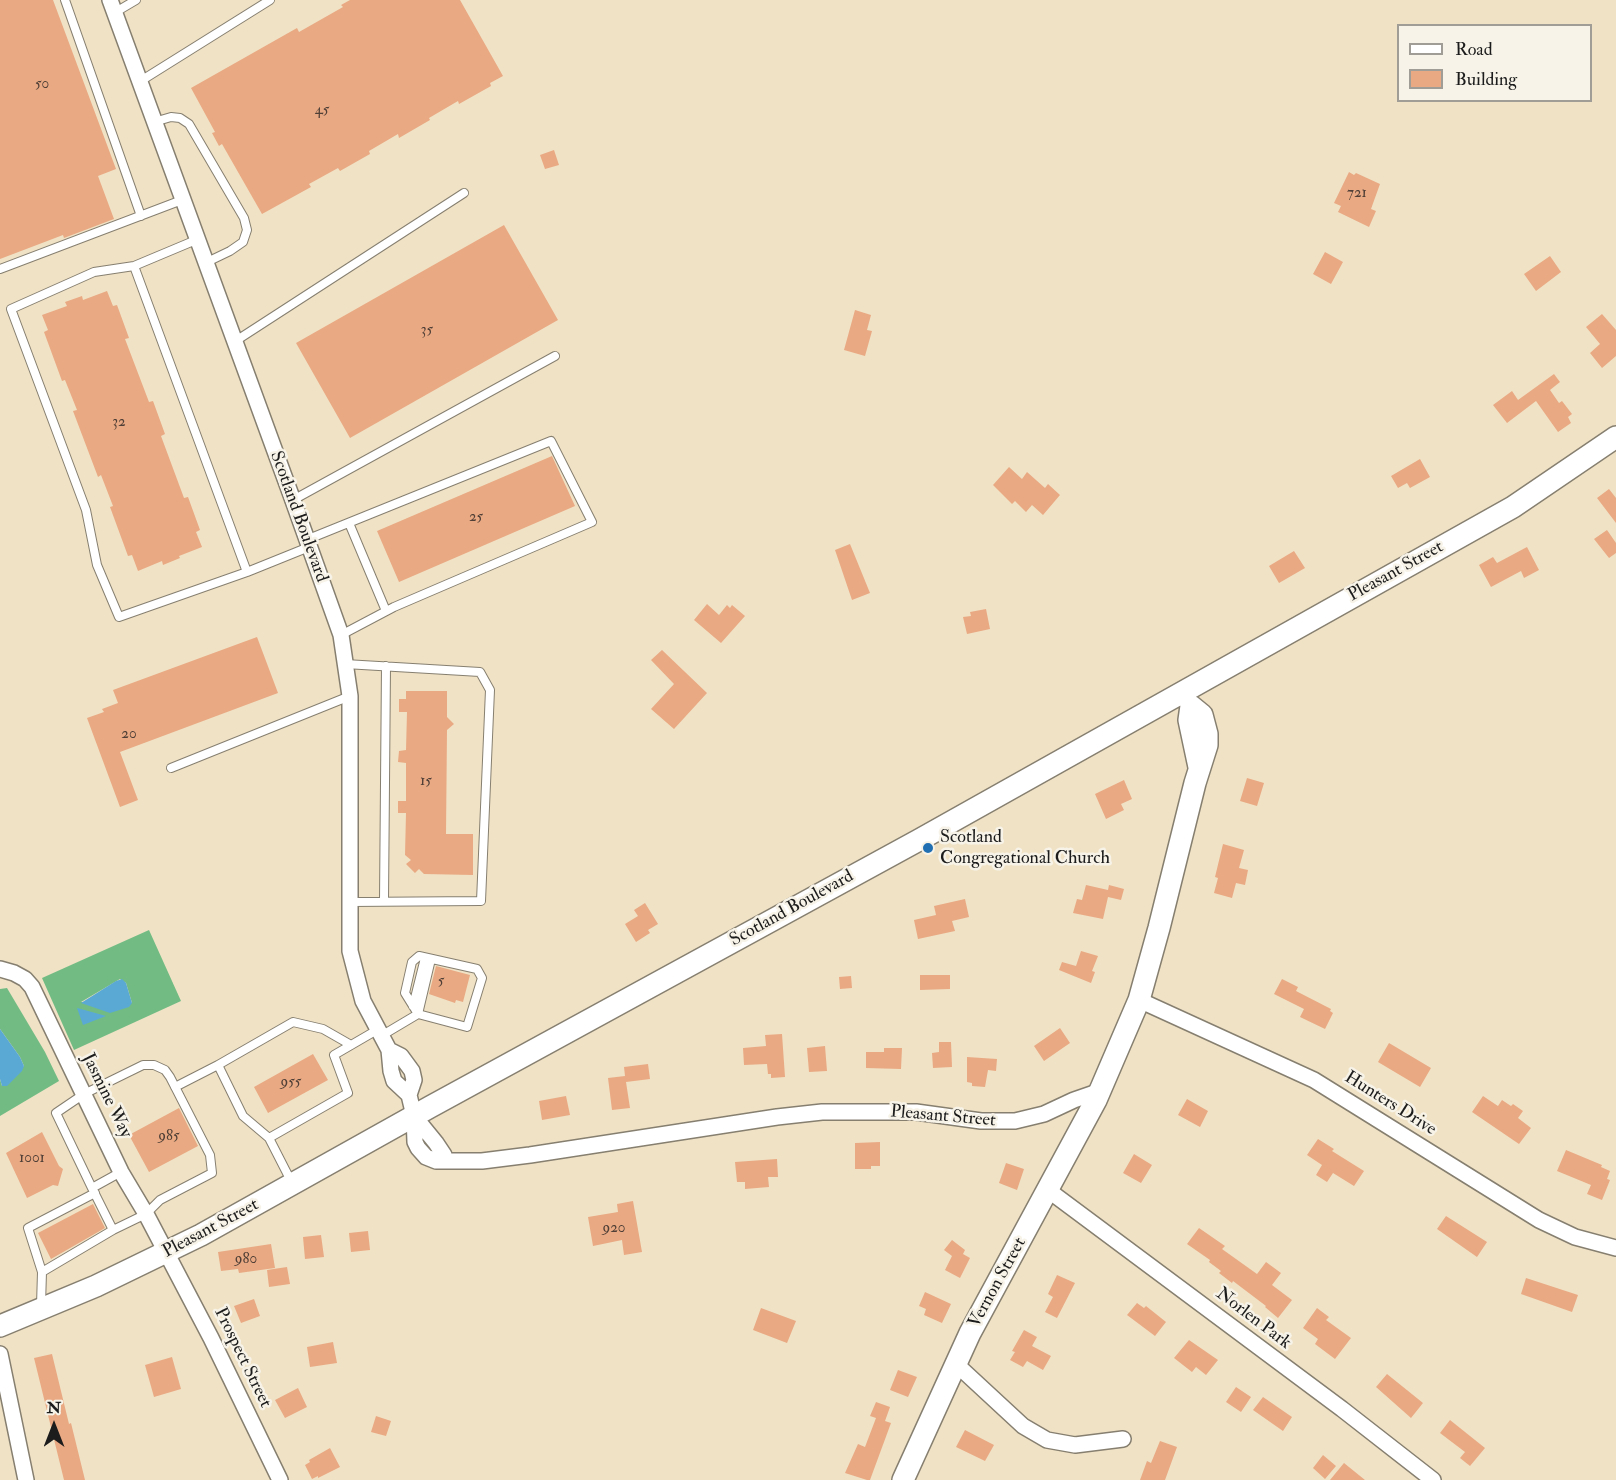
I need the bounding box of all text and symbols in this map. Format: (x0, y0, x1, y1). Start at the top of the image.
legend (1397, 24, 1592, 102)
text: Road (1455, 38, 1493, 61)
text: Building (1455, 68, 1517, 91)
house number: 50 (35, 76, 49, 94)
house number: 45 (315, 102, 329, 120)
house number: 721 (1347, 185, 1367, 203)
house number: 35 (421, 322, 433, 340)
house number: 32 (112, 414, 126, 432)
street label: Scotland Boulevard (264, 448, 332, 586)
house number: 25 (469, 509, 483, 527)
street label: Pleasant Street (1345, 537, 1447, 607)
house number: 20 (121, 726, 137, 744)
house number: 15 (420, 773, 432, 791)
place label: Scotland Congregational Church (940, 827, 1110, 870)
marker: Scotland Congregational Church (921, 841, 935, 855)
street label: Scotland Boulevard (726, 866, 858, 952)
house number: 5 (438, 973, 444, 991)
street label: Jasmine Way (76, 1050, 136, 1142)
street label: Hunters Drive (1340, 1067, 1440, 1141)
house number: 955 (281, 1074, 301, 1092)
street label: Pleasant Street (889, 1102, 997, 1132)
house number: 985 (158, 1128, 180, 1146)
house number: 1001 (19, 1150, 45, 1168)
street label: Pleasant Street (159, 1195, 263, 1263)
house number: 920 (603, 1220, 625, 1238)
street label: Vernon Street (964, 1234, 1032, 1332)
house number: 980 (235, 1251, 257, 1269)
street label: Norlen Park (1211, 1284, 1295, 1354)
street label: Prospect Street (208, 1304, 276, 1412)
north arrow (24, 1396, 84, 1456)
text: N (47, 1398, 61, 1418)

